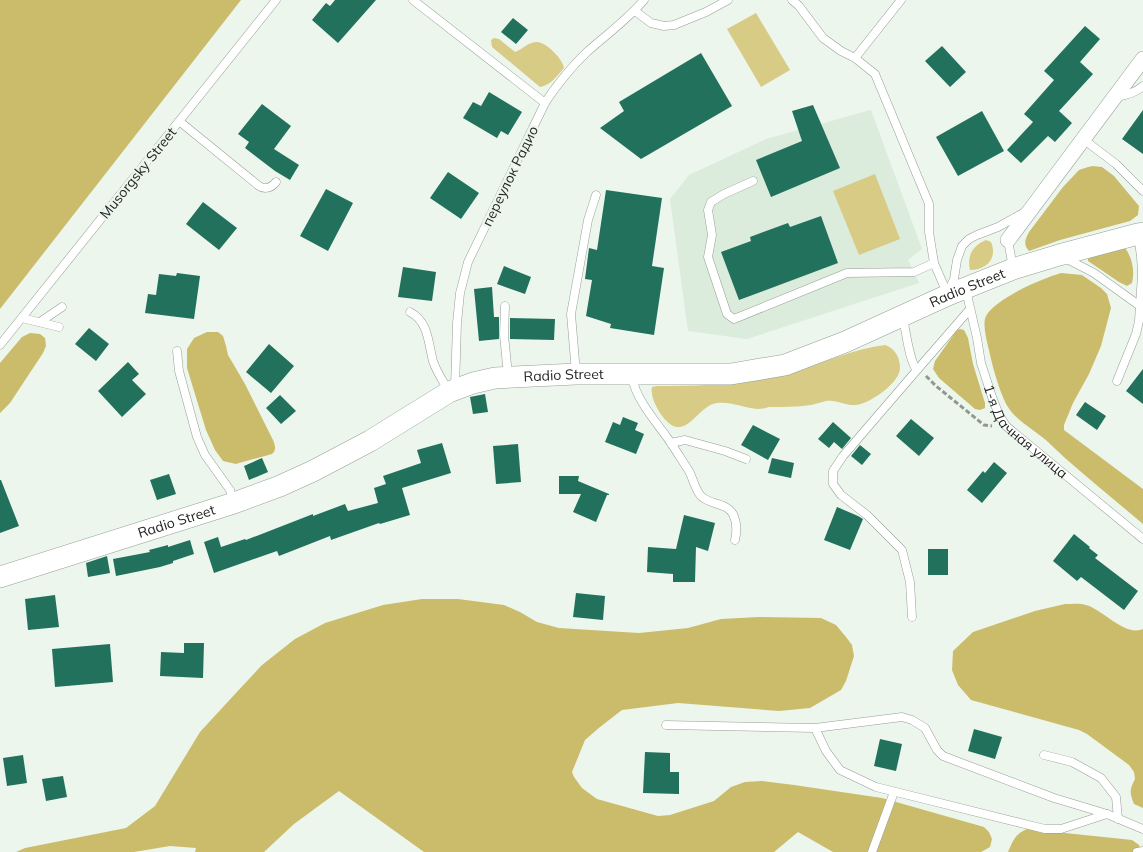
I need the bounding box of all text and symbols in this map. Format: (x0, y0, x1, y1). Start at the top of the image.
street label: переулок Радио (478, 123, 542, 229)
street label: Musorgsky Street (96, 124, 180, 222)
street label: Radio Street (926, 264, 1008, 311)
street label: Radio Street (523, 365, 604, 386)
street label: 1-я Дачная улица (980, 382, 1072, 482)
street label: Radio Street (135, 501, 217, 542)

